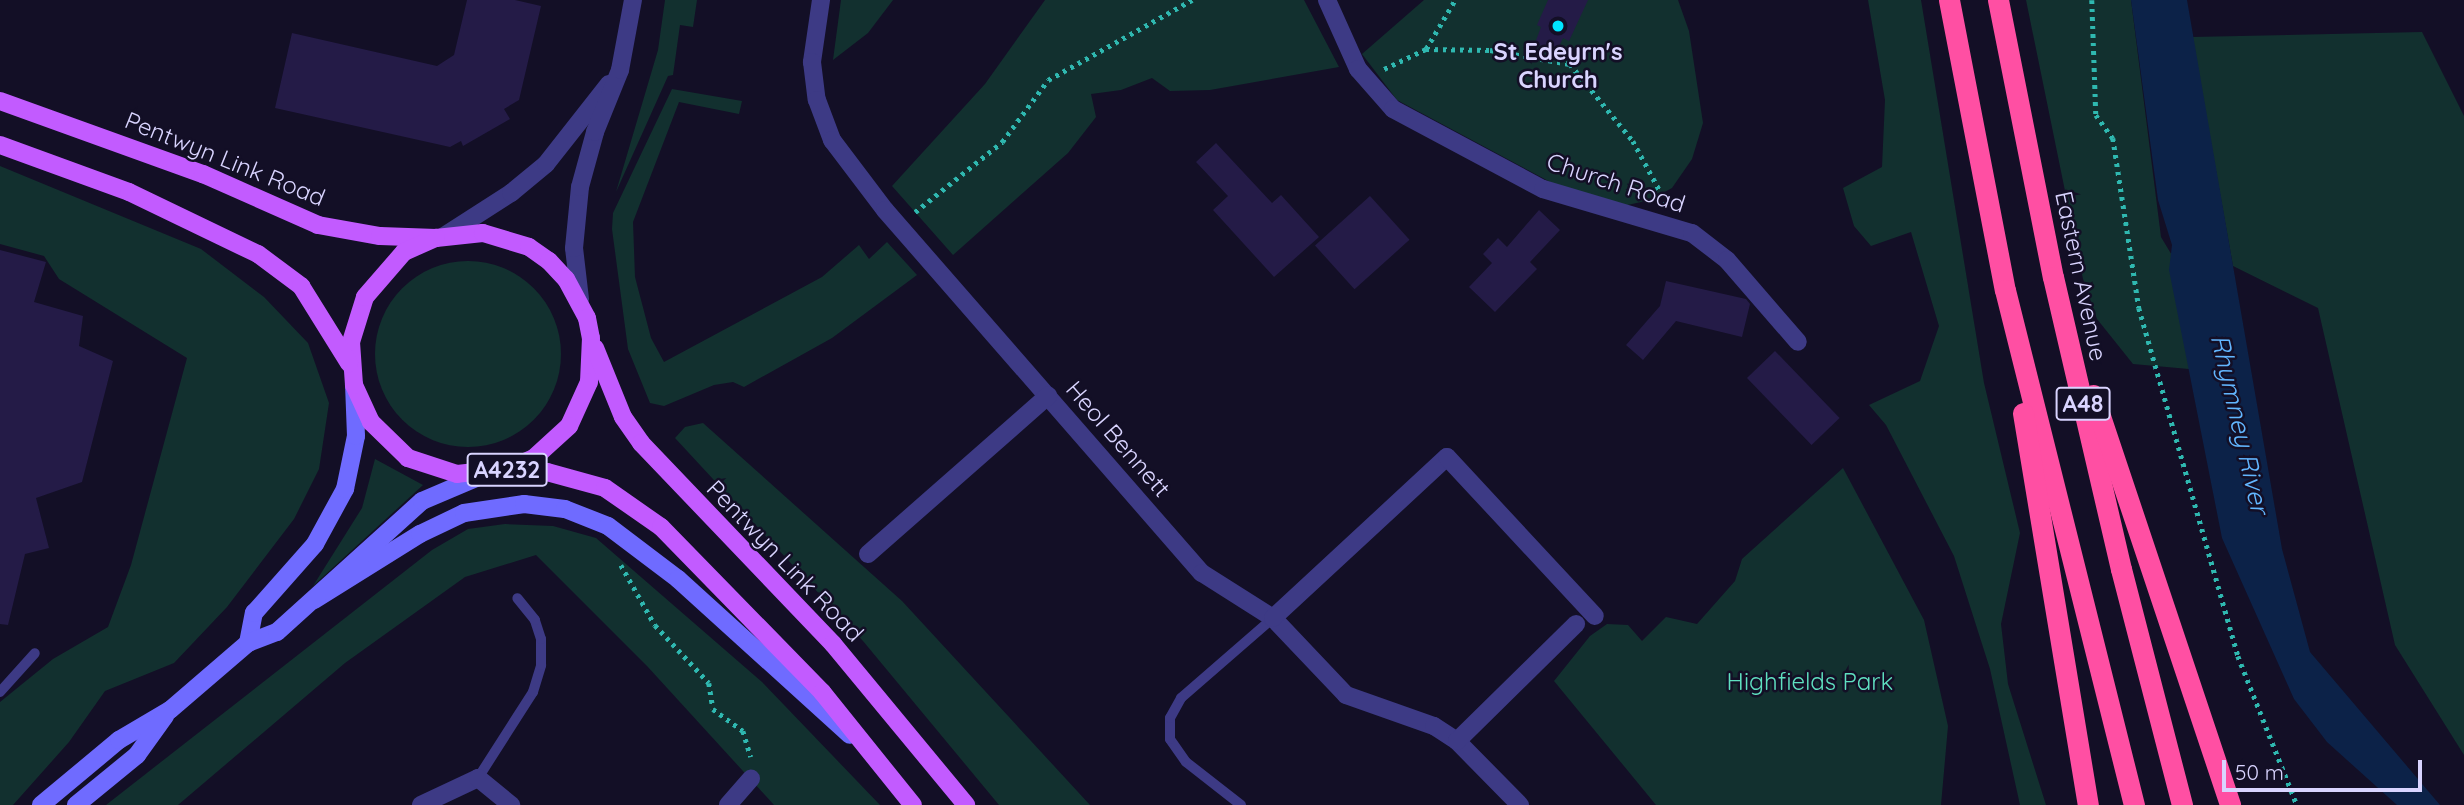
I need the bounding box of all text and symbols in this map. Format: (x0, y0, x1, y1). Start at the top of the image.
marker: St Edeyrn's Church (1550, 18, 1566, 34)
place label: St Edeyrn's Church (1493, 38, 1623, 94)
street label: Pentwyn Link Road (121, 106, 329, 212)
street label: Church Road (1543, 147, 1689, 219)
street label: Eastern Avenue (2049, 189, 2113, 363)
water label: Rhymney River (2204, 331, 2276, 517)
street label: Heol Bennett (1060, 375, 1176, 503)
road number: A48 (2055, 384, 2111, 424)
road number: A4232 (465, 450, 549, 490)
street label: Pentwyn Link Road (701, 474, 869, 648)
park label: Highfields Park (1727, 668, 1893, 696)
scale bar (2226, 746, 2426, 790)
text: 50 m (2235, 759, 2284, 785)

